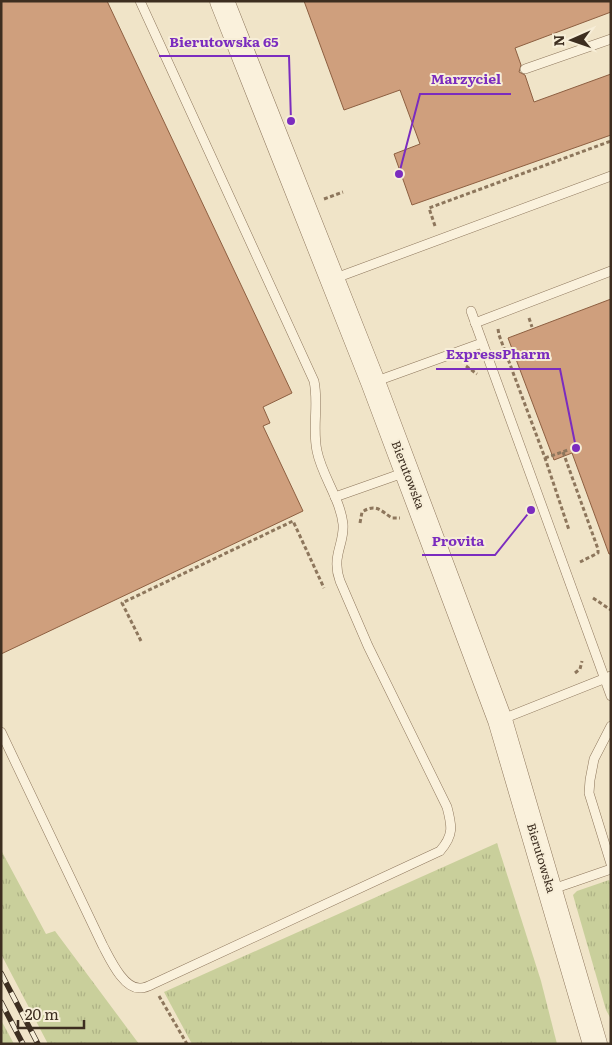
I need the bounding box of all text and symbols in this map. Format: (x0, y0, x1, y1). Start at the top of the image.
north arrow (547, 15, 597, 65)
callout: Bierutowska 65 (159, 27, 289, 56)
text: Bierutowska 65 (169, 31, 279, 51)
text: N (548, 34, 568, 47)
callout: Marzyciel (420, 65, 511, 94)
text: Marzyciel (431, 68, 501, 88)
callout: ExpressPharm (436, 340, 560, 369)
text: ExpressPharm (446, 343, 550, 363)
street label: Bierutowska (388, 438, 430, 512)
callout: Provita (422, 526, 495, 555)
text: Provita (432, 530, 485, 550)
street label: Bierutowska (523, 821, 561, 895)
scale bar (18, 998, 84, 1030)
text: 20 m (25, 1002, 59, 1025)

